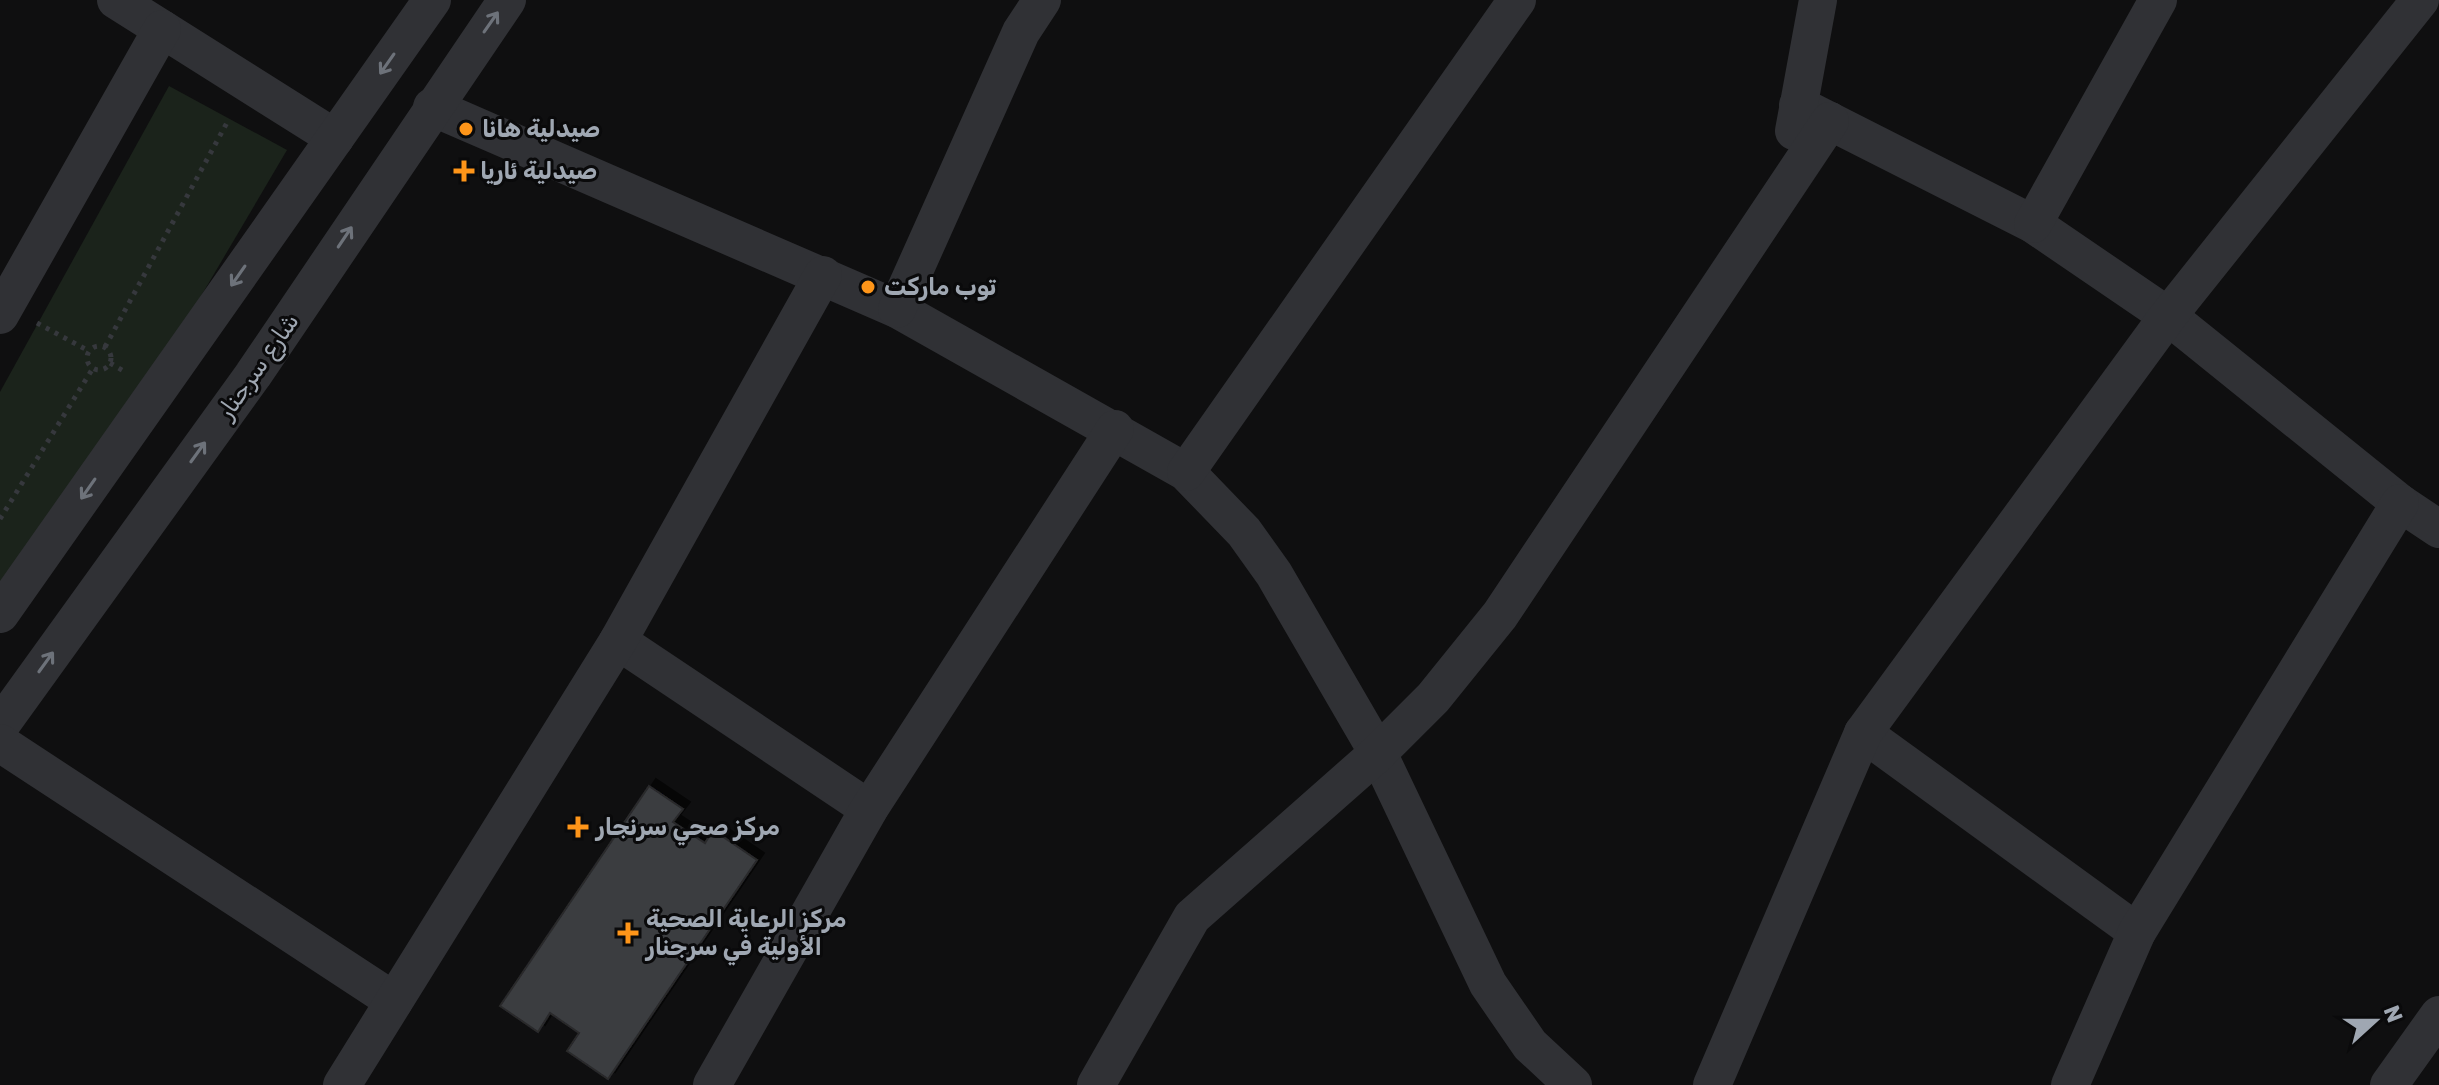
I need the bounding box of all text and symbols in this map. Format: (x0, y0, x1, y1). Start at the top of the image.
one-way arrow (483, 12, 499, 34)
one-way arrow (379, 52, 395, 74)
place label: صيدلية هانا (482, 115, 600, 143)
marker: صيدلية هانا (457, 120, 475, 138)
place label: صيدلية ئاريا (480, 157, 597, 185)
marker: صيدلية ئاريا (455, 162, 473, 180)
one-way arrow (337, 227, 353, 249)
one-way arrow (230, 265, 246, 287)
place label: توب ماركت (884, 273, 997, 301)
marker: توب ماركت (859, 278, 877, 296)
street label: شارع سرجنار (210, 308, 306, 427)
one-way arrow (190, 441, 206, 463)
one-way arrow (80, 478, 97, 499)
one-way arrow (37, 652, 54, 674)
place label: مركز صحي سرنجار (594, 813, 780, 846)
marker: مركز صحي سرنجار (567, 816, 589, 838)
place label: مركز الرعاية الصحية الأولية في سرجنار (644, 905, 846, 966)
marker: مركز الرعاية الصحية الأولية في سرجنار (617, 922, 639, 944)
north arrow (2335, 981, 2415, 1061)
text: N (2378, 1002, 2409, 1026)

